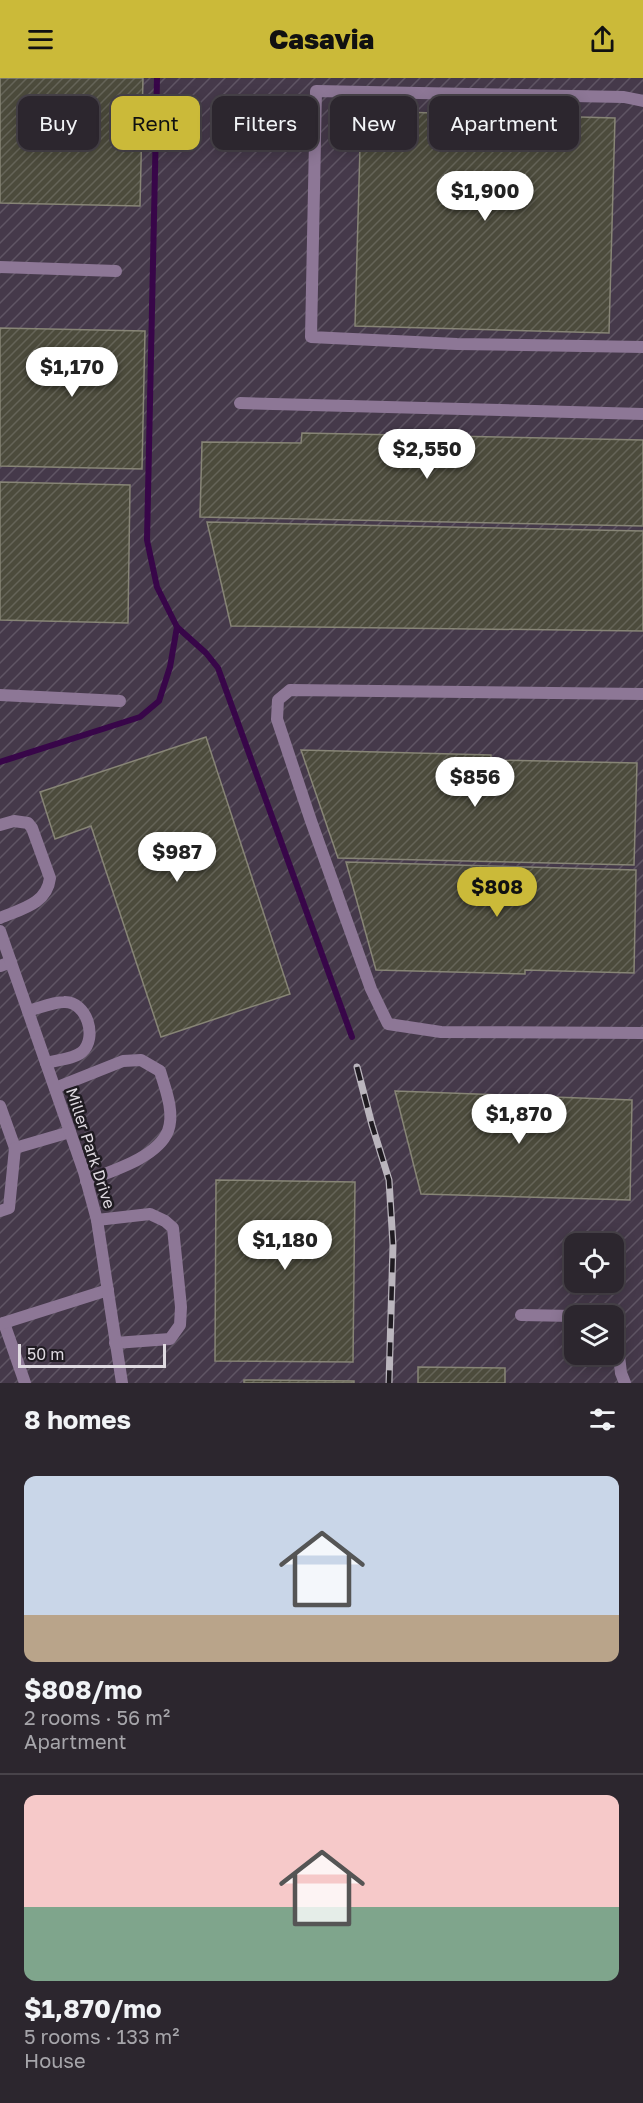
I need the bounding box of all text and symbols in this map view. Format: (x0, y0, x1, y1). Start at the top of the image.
icon: menu (24, 23, 57, 56)
text: Casavia (269, 23, 374, 55)
icon: share (586, 23, 619, 56)
chip: Buy (18, 96, 99, 150)
chip: Rent (111, 96, 200, 150)
chip: Filters (212, 96, 318, 150)
chip: New (330, 96, 417, 150)
chip: Apartment (429, 96, 579, 150)
pin: $1,900 (436, 171, 534, 222)
text: $1,900 (451, 178, 519, 202)
pin: $1,170 (23, 347, 121, 398)
text: $1,170 (40, 354, 104, 378)
pin: $2,550 (378, 429, 476, 480)
text: $2,550 (392, 436, 462, 460)
pin: $856 (439, 757, 511, 808)
text: $856 (449, 764, 501, 788)
pin: $987 (141, 832, 213, 883)
text: $987 (152, 839, 202, 863)
pin: $808 (461, 867, 533, 918)
text: $808 (471, 874, 523, 898)
street label: Miller Park Drive (62, 1085, 120, 1211)
pin: $1,870 (470, 1094, 568, 1145)
text: $1,870 (486, 1101, 552, 1125)
pin: $1,180 (236, 1220, 334, 1271)
text: $1,180 (252, 1227, 318, 1251)
map controls (564, 1233, 624, 1365)
button: locate (564, 1233, 624, 1293)
button: layers (564, 1305, 624, 1365)
scale bar (18, 1341, 166, 1368)
text: 50 m (27, 1344, 64, 1364)
icon: filters (586, 1403, 619, 1436)
text: 8 homes (24, 1404, 131, 1435)
icon: home (268, 1515, 376, 1623)
text: $808/mo (24, 1674, 142, 1705)
text: 2 rooms · 56 m² (24, 1705, 170, 1729)
text: Apartment (24, 1729, 127, 1753)
icon: home (268, 1834, 376, 1942)
text: $1,870/mo (24, 1993, 162, 2024)
text: 5 rooms · 133 m² (24, 2024, 180, 2048)
text: House (24, 2048, 86, 2072)

